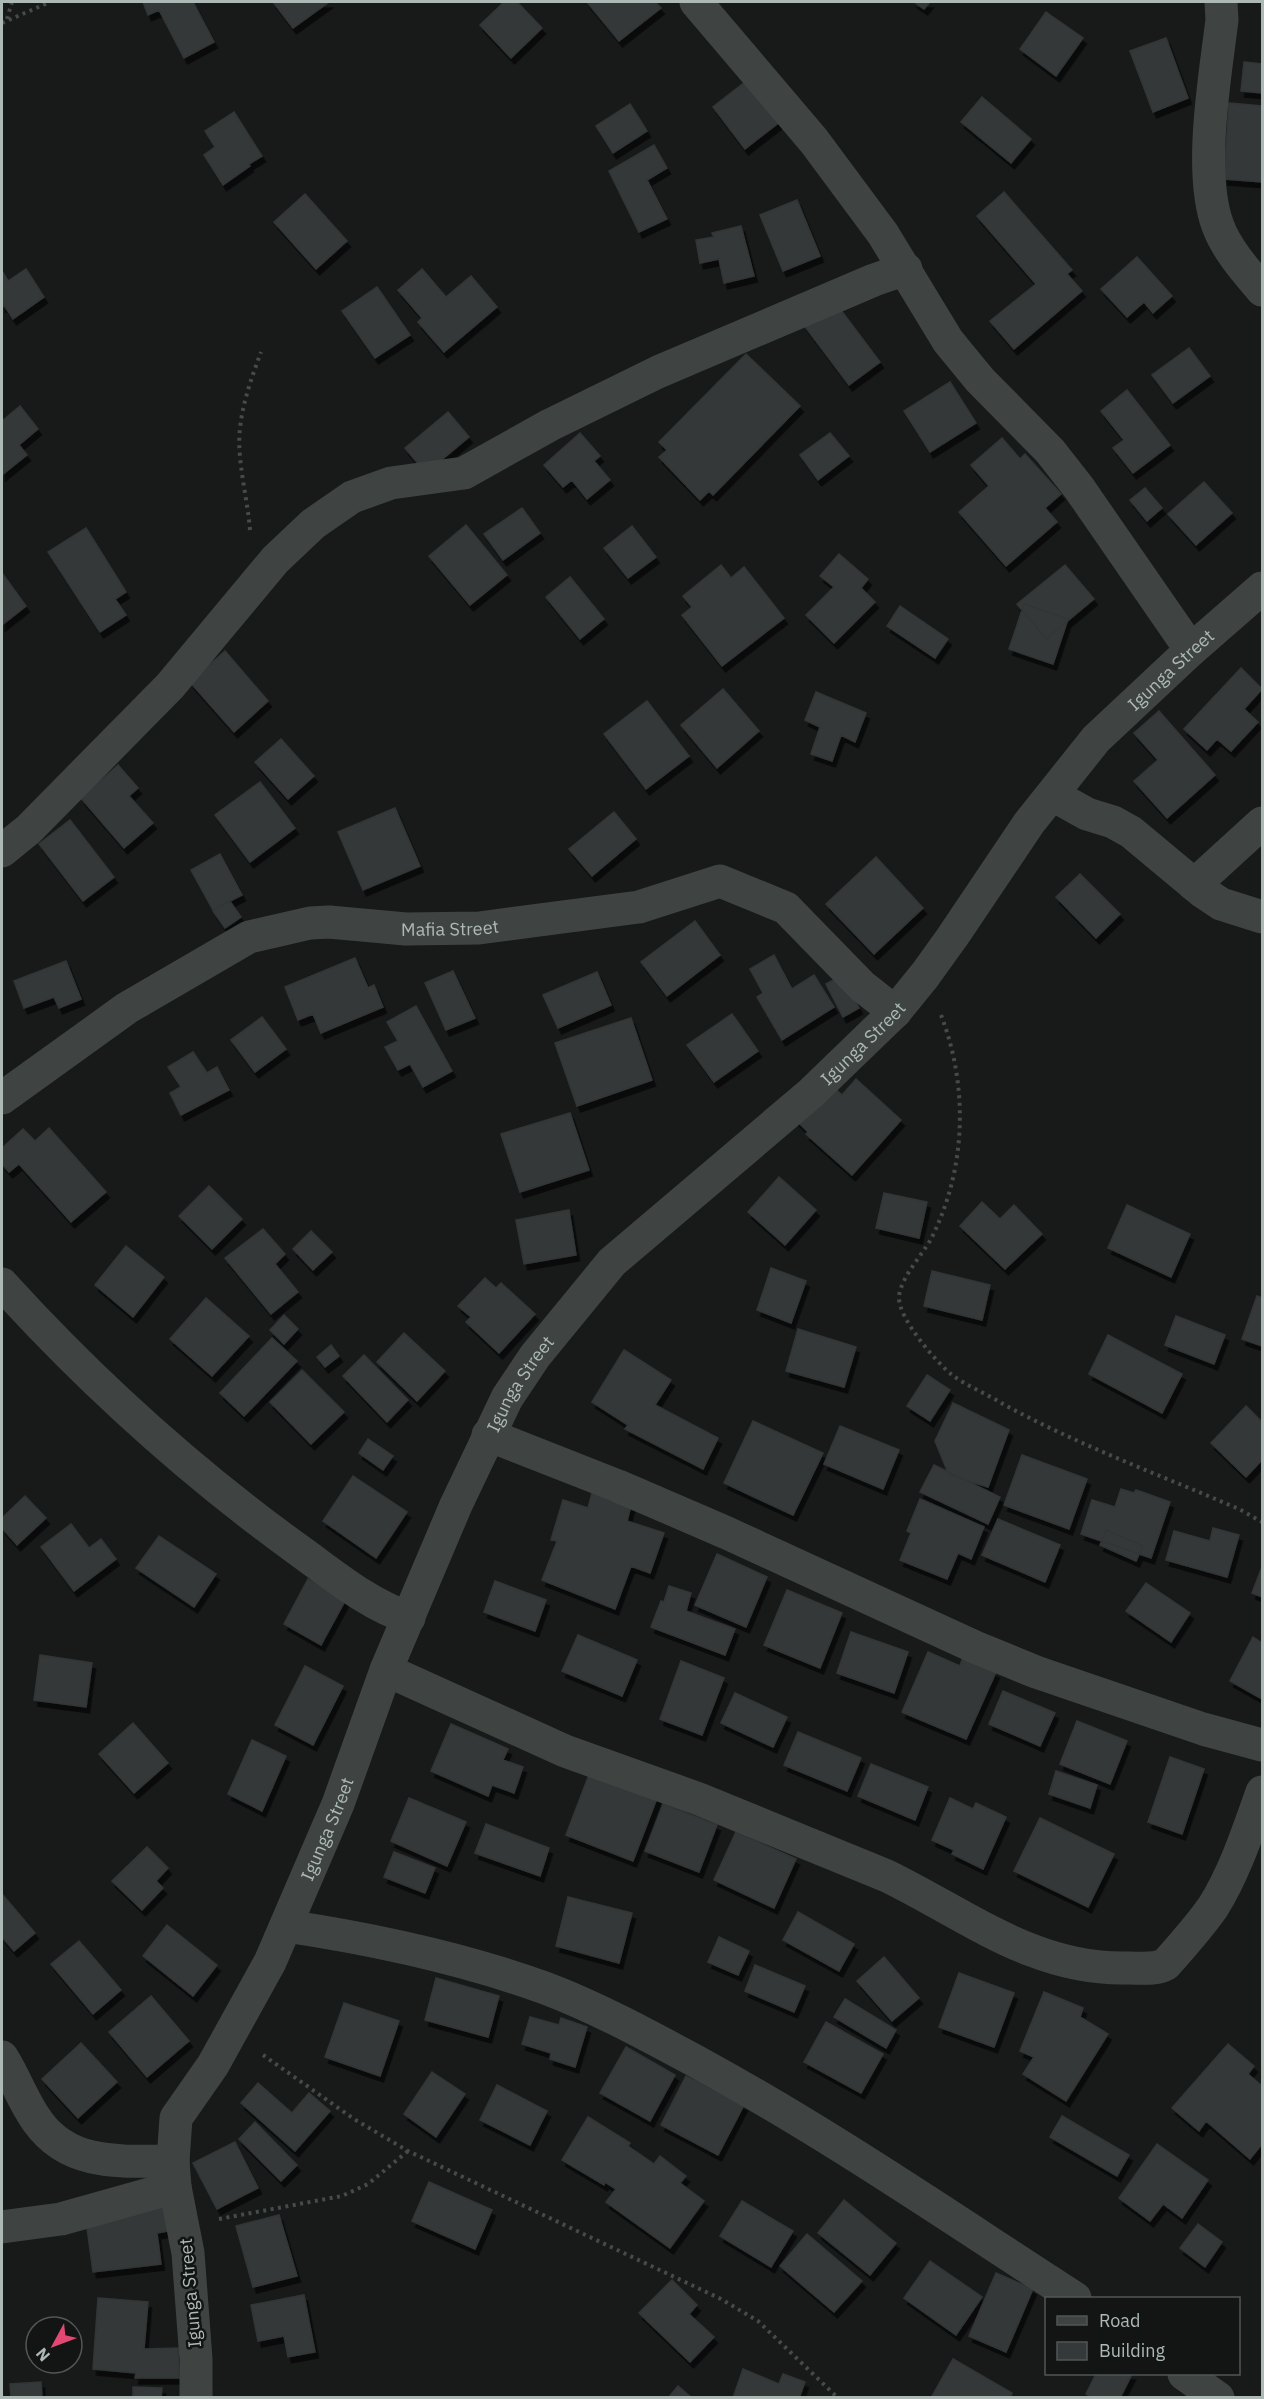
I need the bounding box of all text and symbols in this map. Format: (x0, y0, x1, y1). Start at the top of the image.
street label: Igunga Street (1122, 624, 1219, 715)
street label: Mafia Street (401, 914, 500, 941)
street label: Igunga Street (815, 997, 910, 1090)
street label: Igunga Street (481, 1331, 559, 1436)
street label: Igunga Street (295, 1774, 358, 1884)
street label: Igunga Street (174, 2237, 206, 2349)
legend (1045, 2297, 1240, 2375)
text: Road (1099, 2309, 1140, 2332)
north arrow (24, 2315, 84, 2375)
text: Building (1099, 2339, 1166, 2362)
text: N (31, 2344, 54, 2366)

